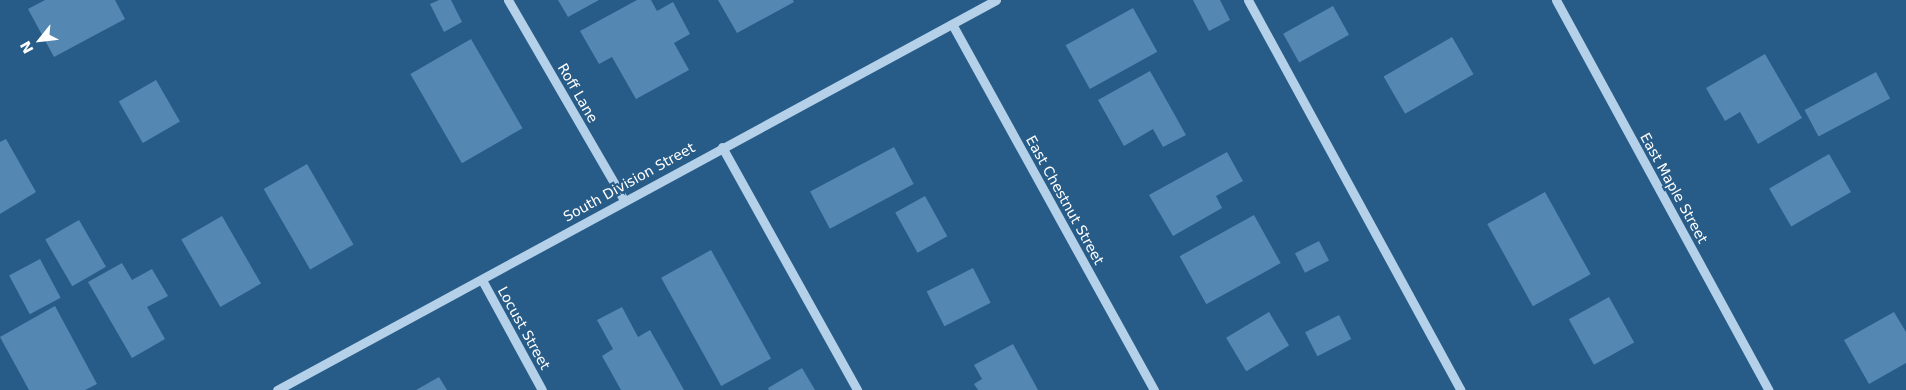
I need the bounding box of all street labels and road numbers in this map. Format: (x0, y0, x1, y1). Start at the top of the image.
street label: Roff Lane (554, 60, 602, 126)
street label: East Maple Street (1637, 130, 1711, 246)
street label: East Chestnut Street (1023, 133, 1107, 267)
street label: South Division Street (560, 139, 698, 225)
street label: Locust Street (494, 283, 554, 373)

